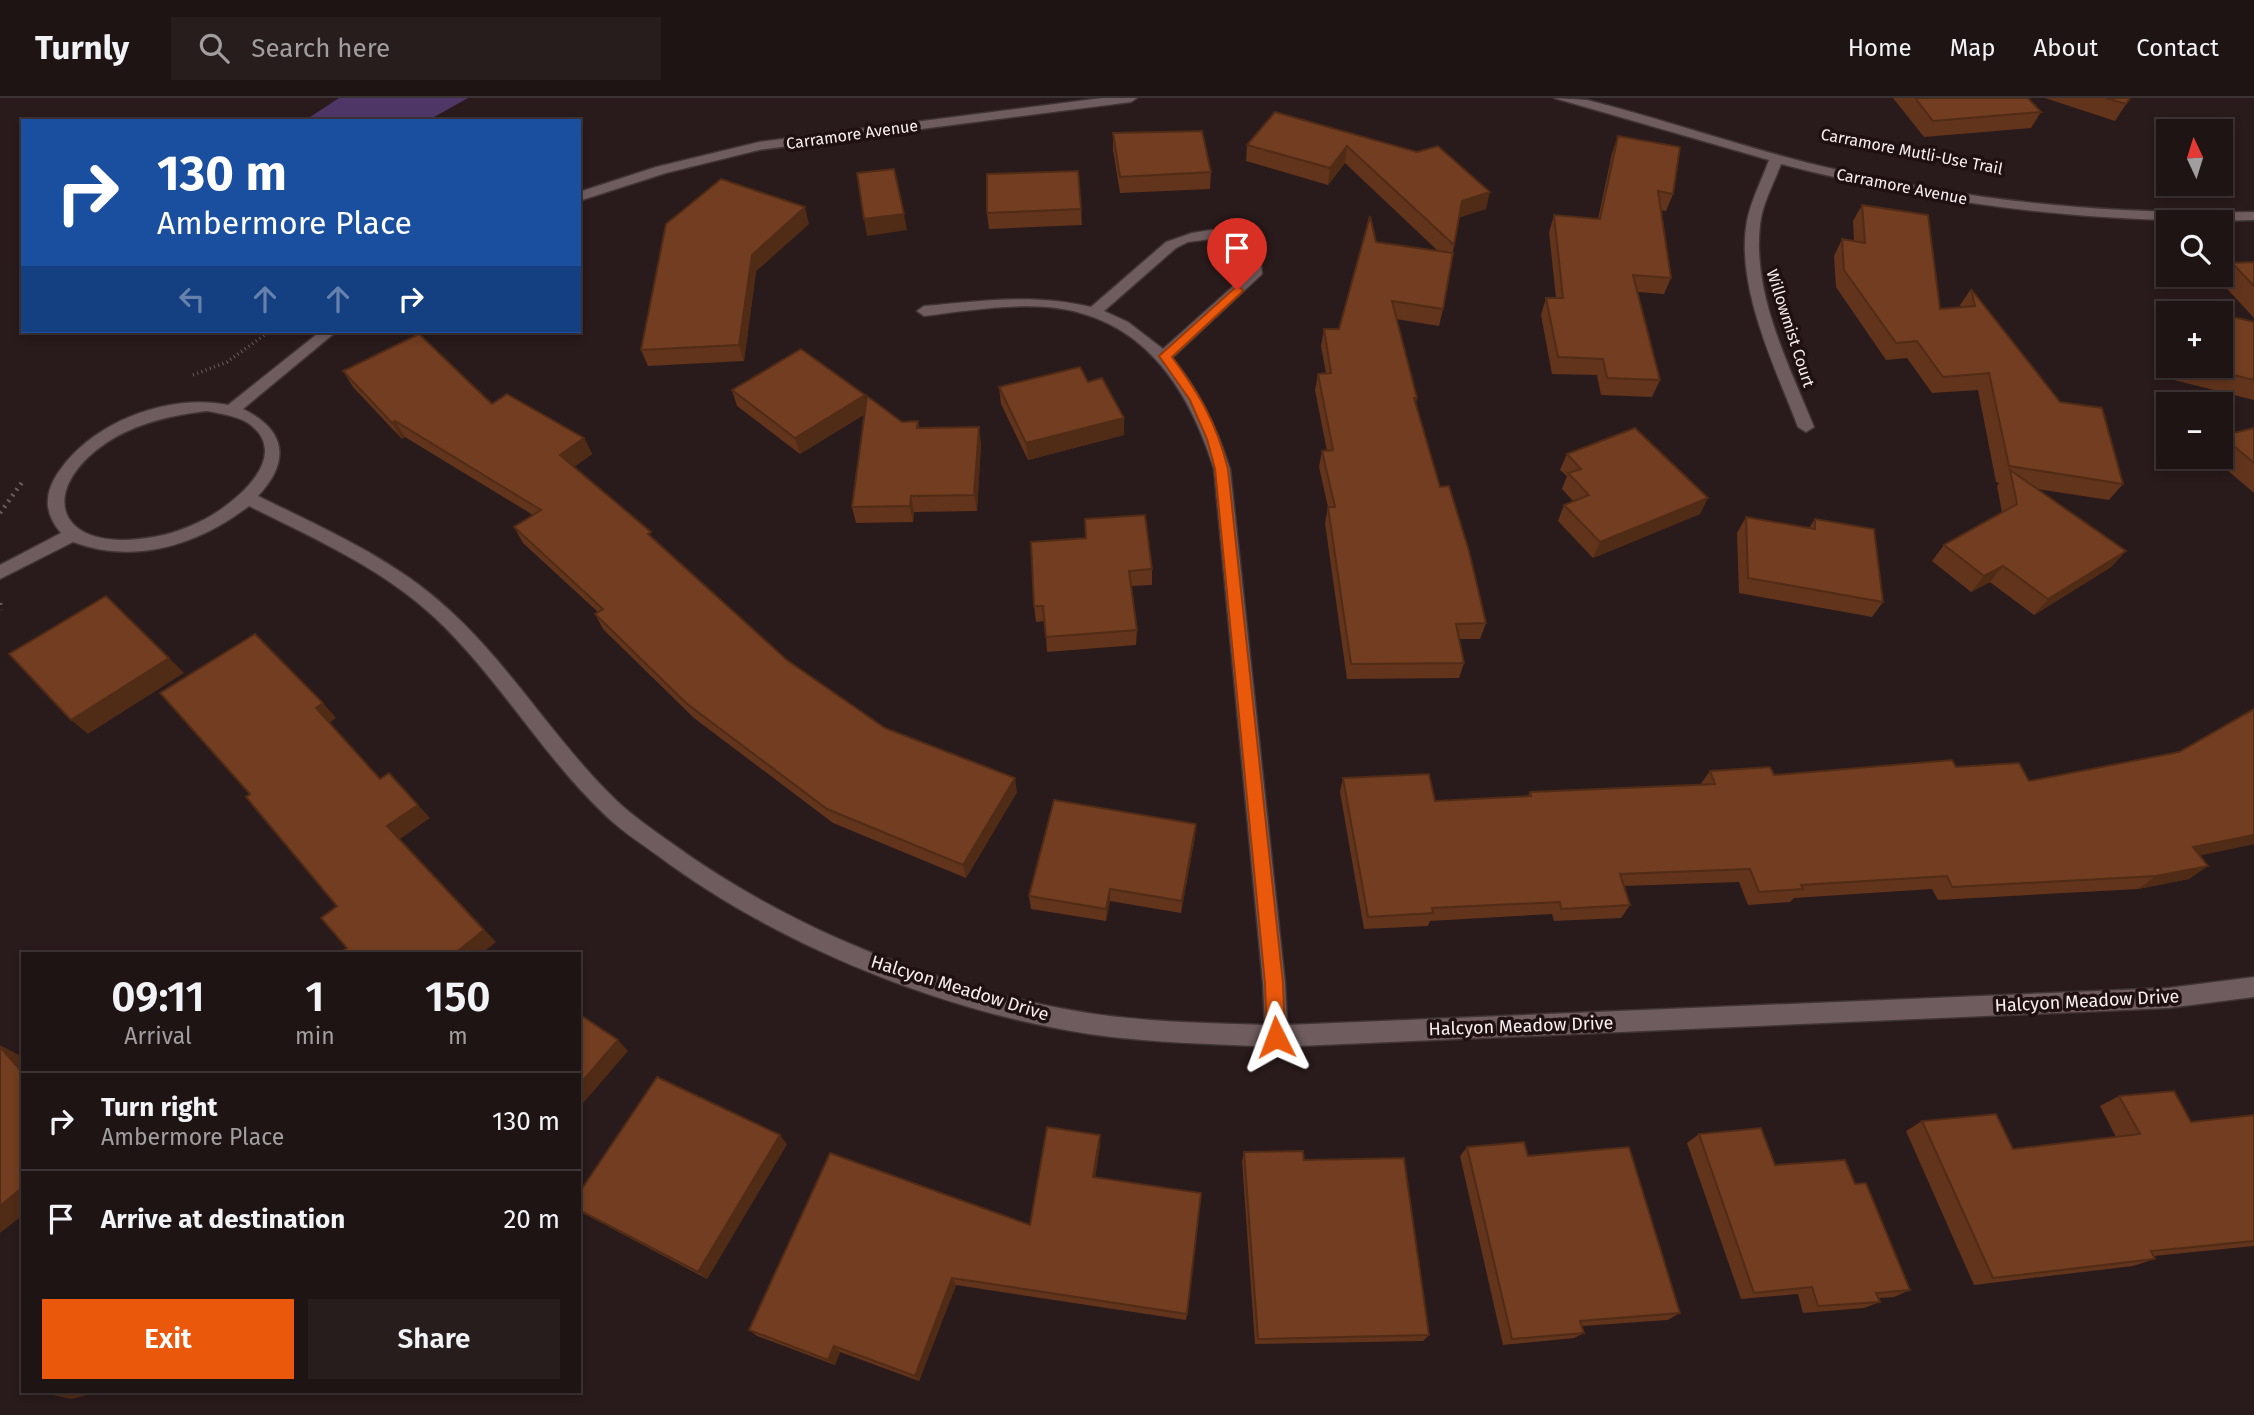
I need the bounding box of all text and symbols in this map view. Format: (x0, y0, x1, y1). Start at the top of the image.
search box (171, 17, 661, 80)
text: Turnly (35, 28, 129, 68)
icon: search (195, 29, 233, 67)
text: Search here (251, 33, 390, 64)
text: Home (1848, 34, 1912, 62)
text: Map (1950, 34, 1996, 62)
text: About (2034, 34, 2098, 62)
text: Contact (2136, 34, 2219, 62)
street label: Carramore Avenue (785, 116, 919, 153)
north arrow (2156, 119, 2233, 196)
map controls (2156, 119, 2233, 469)
street label: Carramore Mutli-Use Trail (1819, 125, 2005, 179)
text: 130 m (157, 144, 287, 203)
icon: right (42, 147, 133, 238)
street label: Carramore Avenue (1835, 164, 1969, 208)
text: Ambermore Place (157, 204, 412, 242)
button: search (2156, 210, 2233, 287)
pin (1207, 218, 1267, 290)
icon: arrive (1218, 229, 1256, 267)
street label: Willowmist Court (1763, 267, 1819, 390)
icon: left (173, 280, 211, 318)
icon: ahead (246, 280, 284, 318)
icon: ahead (319, 280, 357, 318)
icon: right (392, 280, 430, 318)
button: + (2156, 301, 2233, 378)
button: − (2156, 392, 2233, 469)
street label: Halcyon Meadow Drive (868, 950, 1052, 1026)
text: 09:11 (111, 972, 205, 1022)
text: 1 (305, 972, 324, 1022)
text: 150 (425, 972, 491, 1022)
street label: Halcyon Meadow Drive (1994, 985, 2180, 1017)
position arrow (1239, 1000, 1313, 1074)
street label: Halcyon Meadow Drive (1428, 1012, 1614, 1040)
text: Arrival (124, 1022, 192, 1050)
text: min (295, 1022, 335, 1050)
text: m (448, 1022, 468, 1050)
text: Turn right (101, 1092, 218, 1123)
icon: right (42, 1102, 80, 1140)
text: 130 m (492, 1106, 560, 1137)
text: Ambermore Place (101, 1123, 284, 1151)
icon: arrive (42, 1200, 80, 1238)
text: Arrive at destination (101, 1204, 345, 1235)
text: 20 m (503, 1204, 560, 1235)
button: Exit (42, 1299, 294, 1379)
button: Share (308, 1299, 560, 1379)

